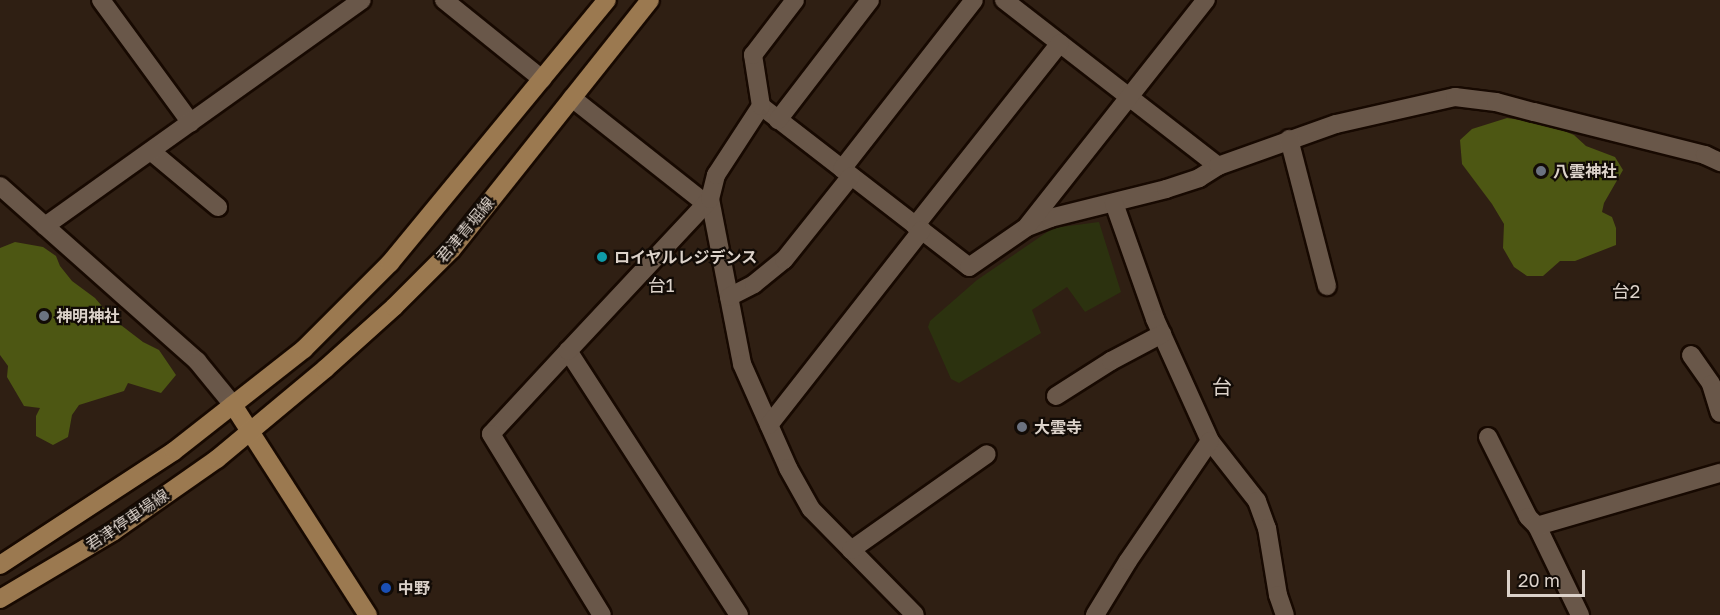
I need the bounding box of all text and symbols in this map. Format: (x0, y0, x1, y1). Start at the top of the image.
place label: 八雲神社 (1553, 161, 1617, 181)
marker: 八雲神社 (1534, 164, 1548, 178)
street label: 君津青堀線 (432, 193, 498, 267)
place label: ロイヤルレジデンス (614, 247, 758, 267)
marker: ロイヤルレジデンス (595, 250, 609, 264)
district label: 台1 (648, 274, 674, 296)
district label: 台2 (1612, 280, 1640, 302)
place label: 神明神社 (56, 306, 120, 326)
marker: 神明神社 (37, 309, 51, 323)
district label: 台 (1212, 374, 1232, 398)
place label: 大雲寺 (1034, 417, 1082, 437)
marker: 大雲寺 (1015, 420, 1029, 434)
street label: 君津停車場線 (82, 485, 172, 555)
scale bar (1510, 558, 1588, 596)
text: 20 m (1518, 569, 1560, 591)
place label: 中野 (398, 578, 430, 598)
marker: 中野 (379, 581, 393, 595)

